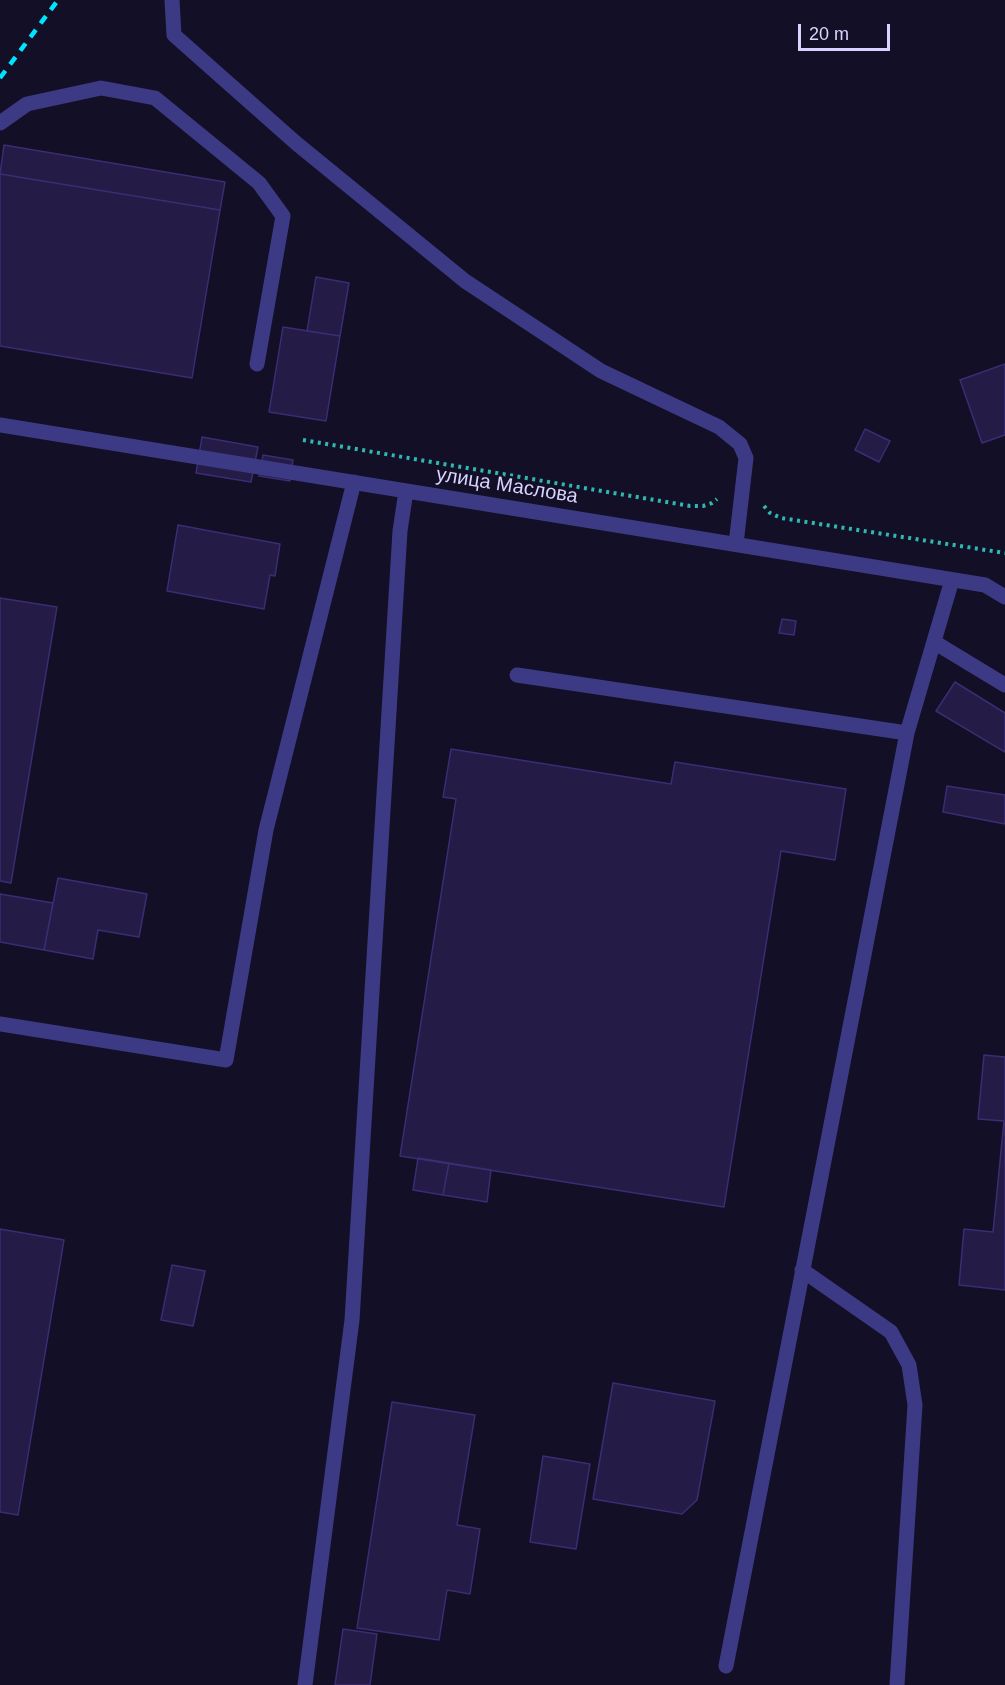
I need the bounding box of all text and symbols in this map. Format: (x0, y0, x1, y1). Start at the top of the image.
scale bar (801, 12, 892, 50)
text: 20 m (809, 24, 849, 44)
street label: улица Маслова (434, 463, 580, 509)

